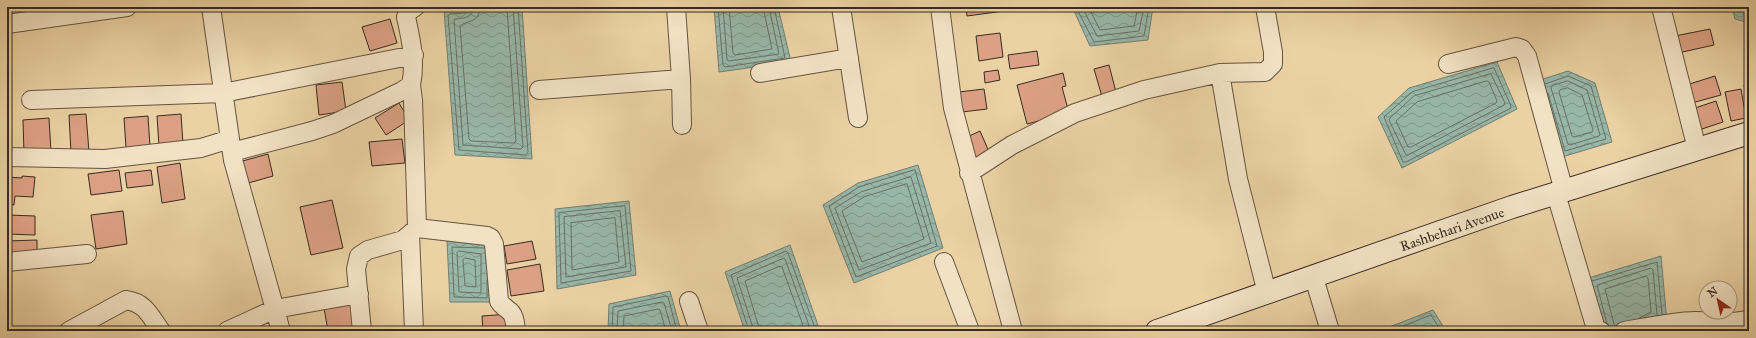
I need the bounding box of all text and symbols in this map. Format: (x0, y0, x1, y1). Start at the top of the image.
street label: Rashbehari Avenue (1398, 204, 1507, 255)
north arrow (1698, 280, 1738, 320)
text: N (1705, 284, 1721, 300)

